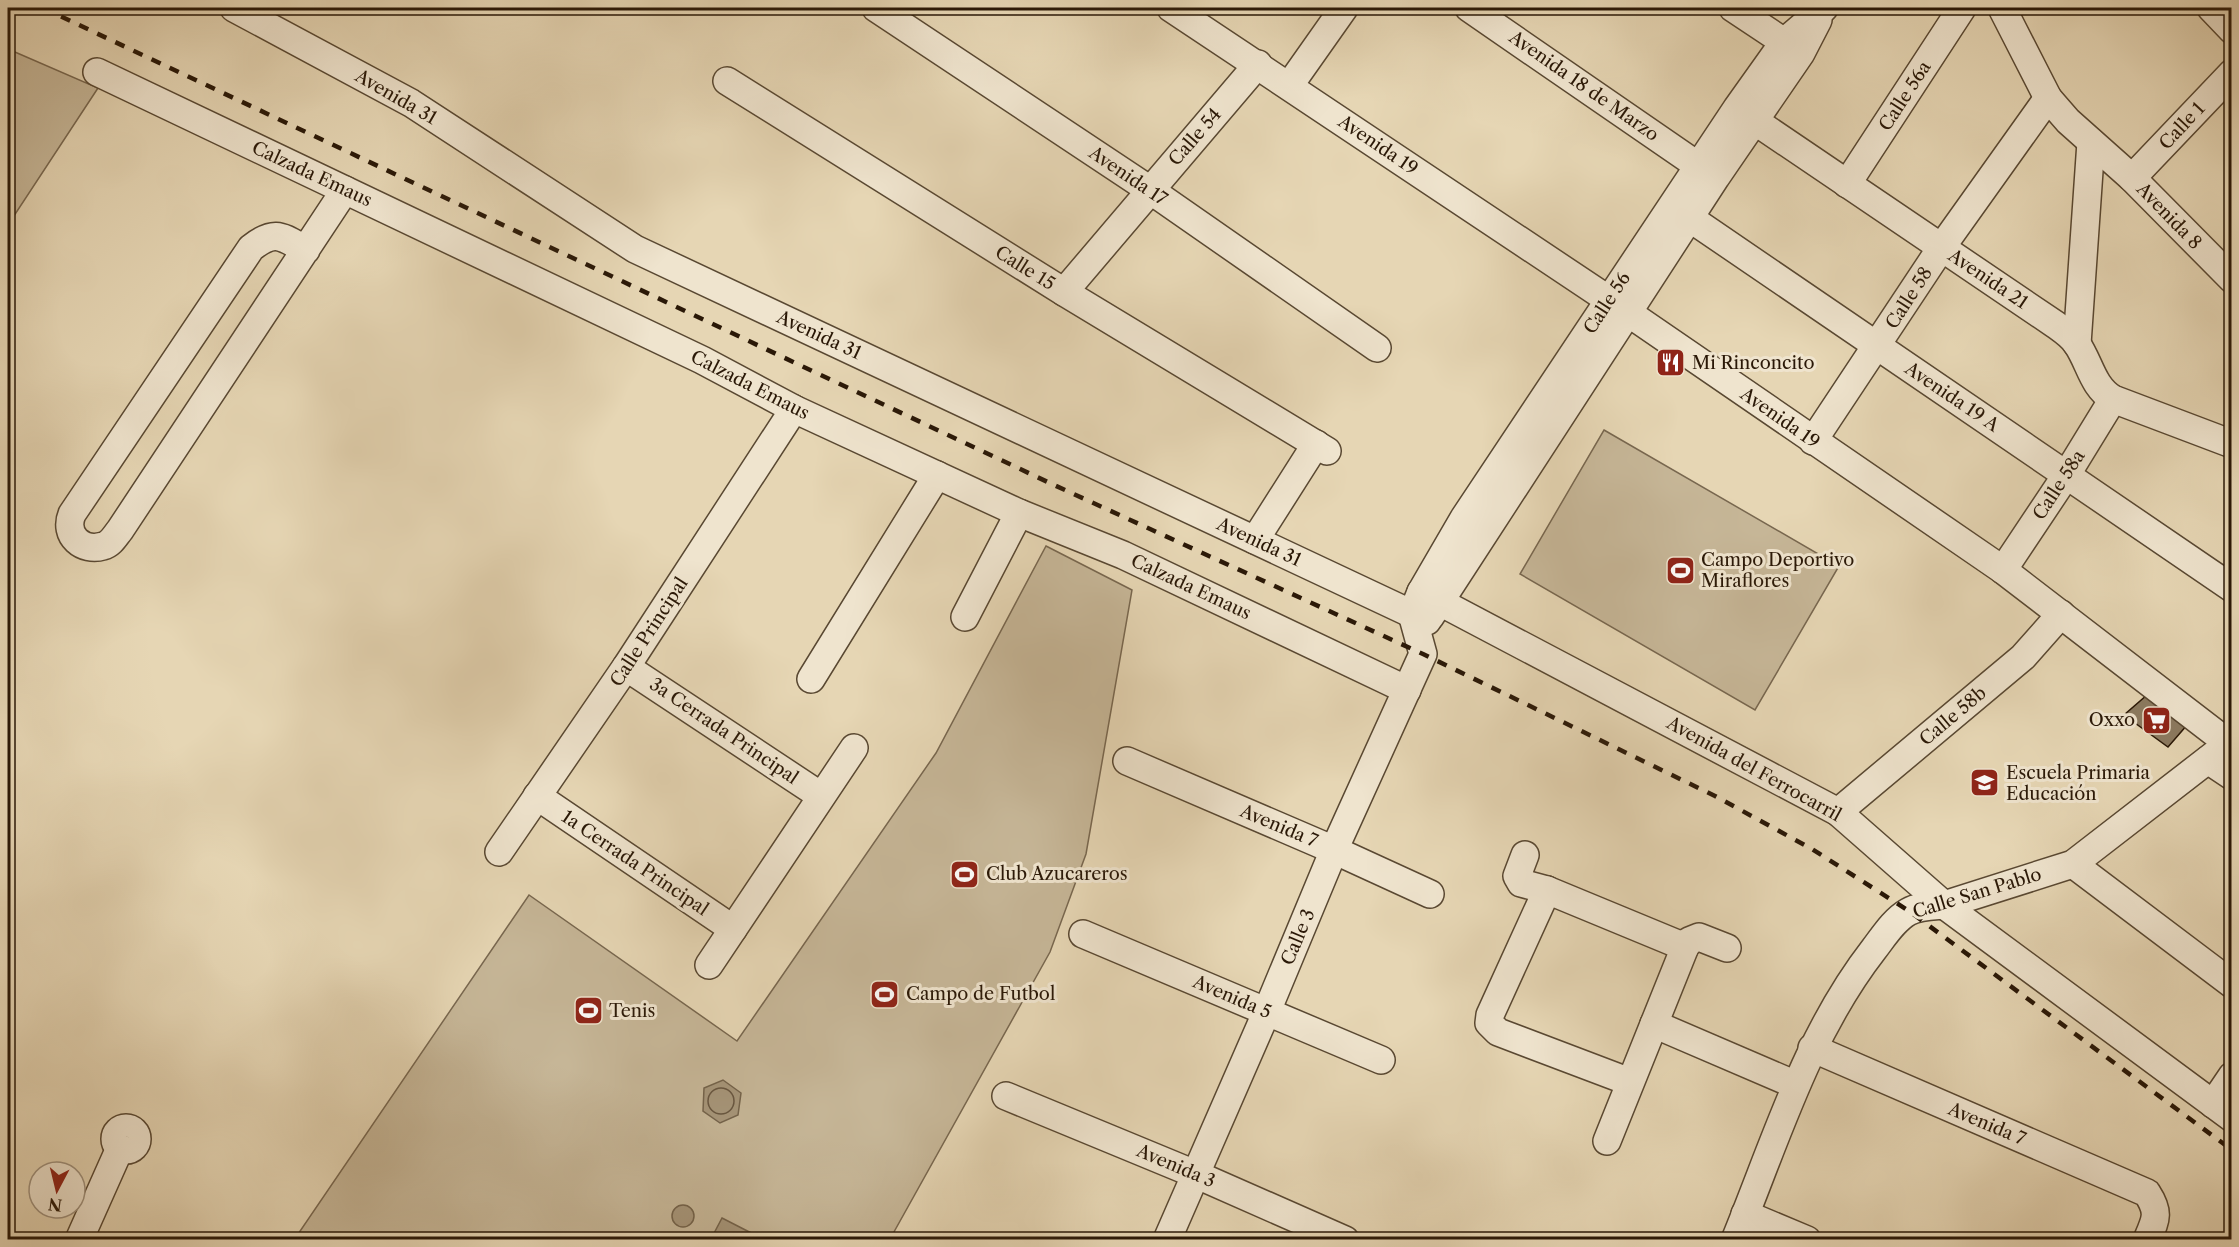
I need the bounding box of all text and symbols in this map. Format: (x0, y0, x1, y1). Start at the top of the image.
street label: Avenida 18 de Marzo (1504, 25, 1663, 146)
street label: Calle 56a (1874, 57, 1936, 135)
street label: Avenida 31 (350, 64, 441, 129)
street label: Calle 1 (2155, 98, 2210, 154)
street label: Calle 54 (1164, 104, 1226, 170)
street label: Avenida 19 (1333, 110, 1422, 180)
street label: Calzada Emaus (248, 137, 376, 211)
street label: Avenida 17 (1084, 141, 1171, 210)
street label: Avenida 8 (2131, 177, 2206, 254)
street label: Calle 15 (991, 241, 1059, 295)
street label: Avenida 21 (1943, 244, 2032, 314)
street label: Calle 58 (1881, 263, 1937, 333)
street label: Calle 56 (1579, 268, 1635, 338)
street label: Avenida 31 (772, 305, 865, 364)
street label: Calzada Emaus (687, 346, 813, 424)
restaurant icon: Mi Rinconcito (1655, 347, 1687, 379)
place label: Mi Rinconcito (1692, 352, 1814, 374)
street label: Avenida 19 A (1900, 357, 2004, 437)
street label: Avenida 19 (1735, 382, 1824, 453)
street label: Calle 58a (2028, 446, 2090, 524)
street label: Avenida 31 (1212, 512, 1305, 571)
place label: Campo Deportivo Miraflores (1701, 549, 1854, 592)
street label: Calzada Emaus (1127, 550, 1255, 624)
sports icon: Campo Deportivo Miraflores (1664, 554, 1696, 586)
street label: Calle Principal (605, 573, 693, 691)
street label: 3a Cerrada Principal (645, 673, 803, 789)
street label: Calle 58b (1915, 682, 1991, 750)
supermarket icon: Oxxo (2140, 704, 2172, 736)
place label: Oxxo (2089, 709, 2135, 731)
street label: Avenida del Ferrocarril (1662, 711, 1845, 826)
place label: Escuela Primaria Educación (2006, 762, 2151, 805)
school or university icon: Escuela Primaria Educación (1969, 767, 2001, 799)
street label: Avenida 7 (1236, 799, 1321, 852)
street label: 1a Cerrada Principal (557, 806, 713, 920)
sports icon: Club Azucareros (949, 858, 981, 890)
place label: Club Azucareros (986, 863, 1128, 885)
street label: Calle San Pablo (1910, 863, 2044, 923)
street label: Calle 3 (1276, 906, 1320, 968)
street label: Avenida 5 (1189, 970, 1275, 1023)
sports icon: Campo de Futbol (869, 978, 901, 1010)
place label: Campo de Futbol (906, 983, 1055, 1005)
sports icon: Tenis (572, 995, 604, 1027)
place label: Tenis (609, 1000, 655, 1022)
street label: Avenida 7 (1944, 1097, 2029, 1150)
street label: Avenida 3 (1132, 1139, 1219, 1192)
north arrow (27, 1160, 87, 1220)
text: N (47, 1194, 63, 1216)

